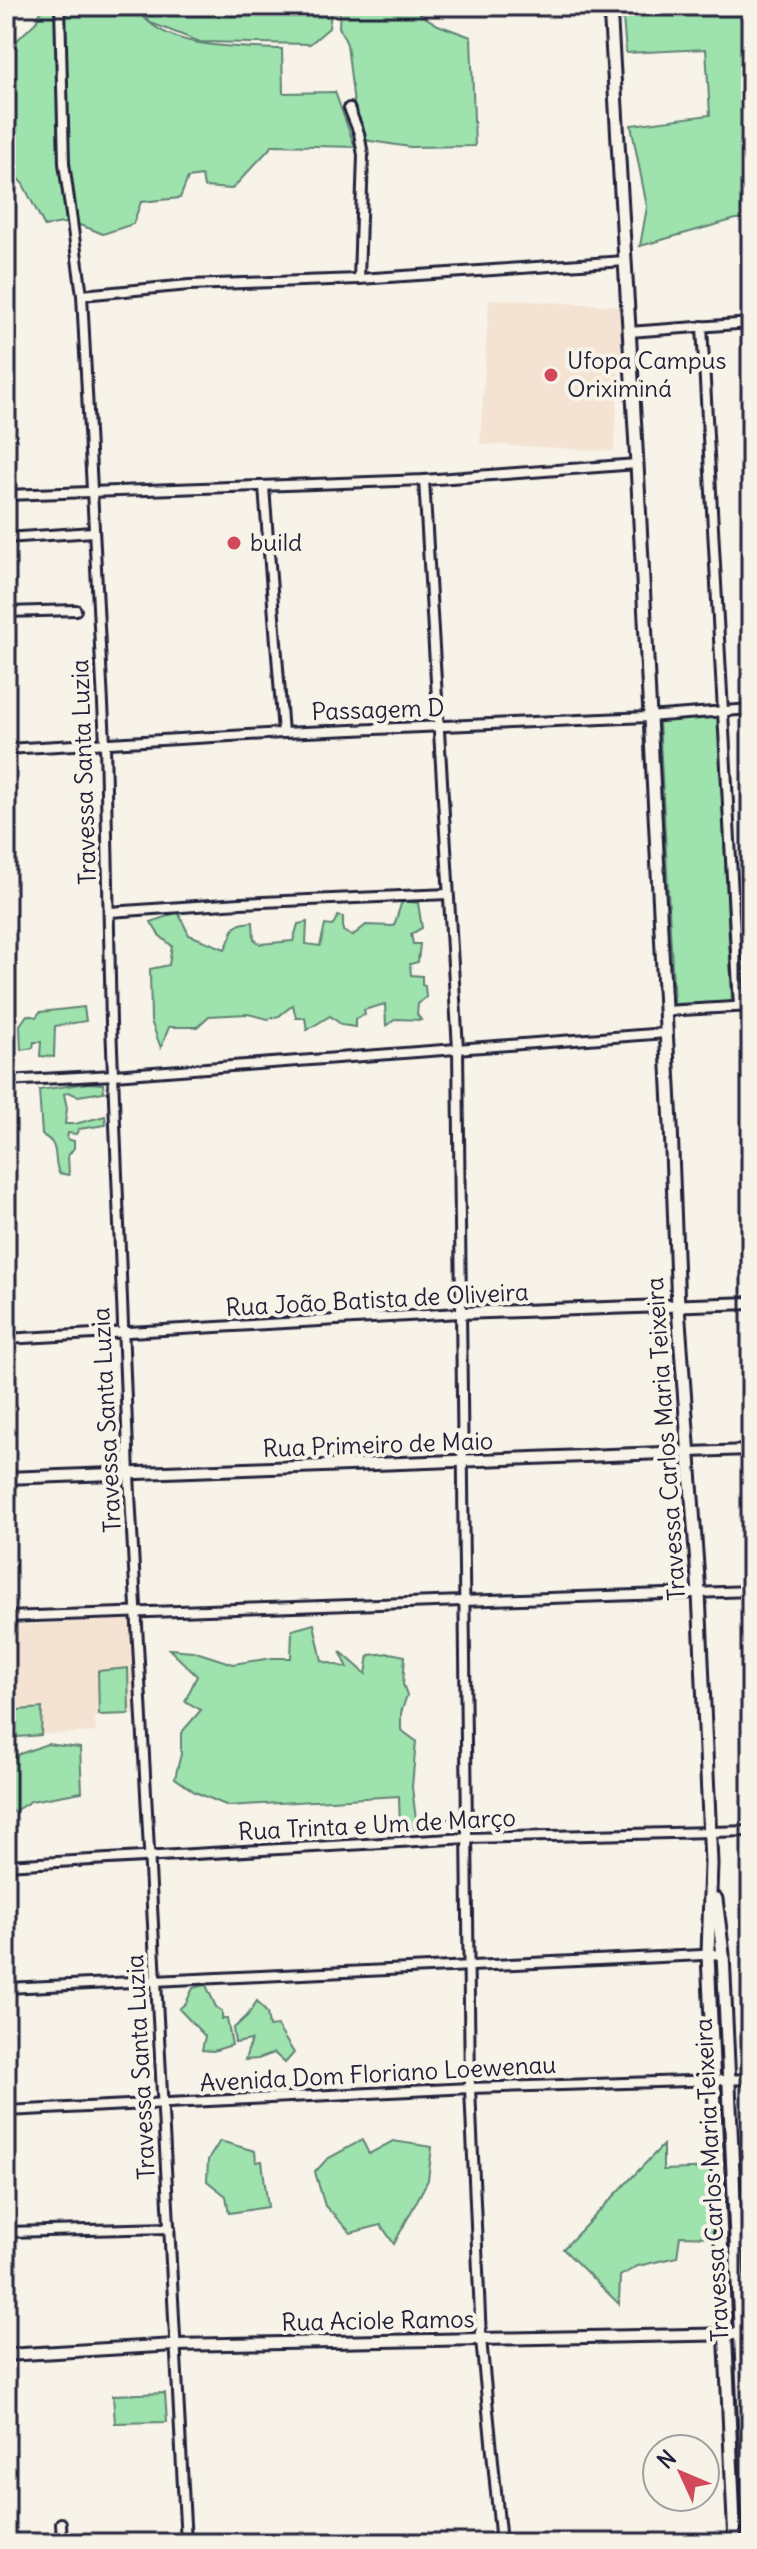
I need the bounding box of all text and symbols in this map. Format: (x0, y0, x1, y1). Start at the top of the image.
place label: Ufopa Campus Oriximiná (567, 345, 727, 403)
marker: Ufopa Campus Oriximiná (542, 366, 560, 384)
place label: build (250, 527, 302, 557)
marker: build (225, 534, 243, 552)
street label: Travessa Santa Luzia (64, 659, 102, 885)
street label: Passagem D (311, 692, 445, 726)
street label: Rua João Batista de Oliveira (225, 1276, 529, 1322)
street label: Travessa Carlos Maria Teixeira (639, 1276, 691, 1602)
street label: Travessa Santa Luzia (85, 1307, 127, 1533)
street label: Rua Primeiro de Maio (262, 1425, 494, 1463)
street label: Rua Trinta e Um de Março (237, 1802, 517, 1846)
street label: Travessa Santa Luzia (119, 1954, 161, 2180)
street label: Travessa Carlos Maria Teixeira (688, 2017, 734, 2343)
street label: Avenida Dom Floriano Loewenau (199, 2049, 557, 2097)
street label: Rua Aciole Ramos (281, 2303, 475, 2337)
north arrow (641, 2433, 721, 2513)
text: N (651, 2444, 682, 2474)

